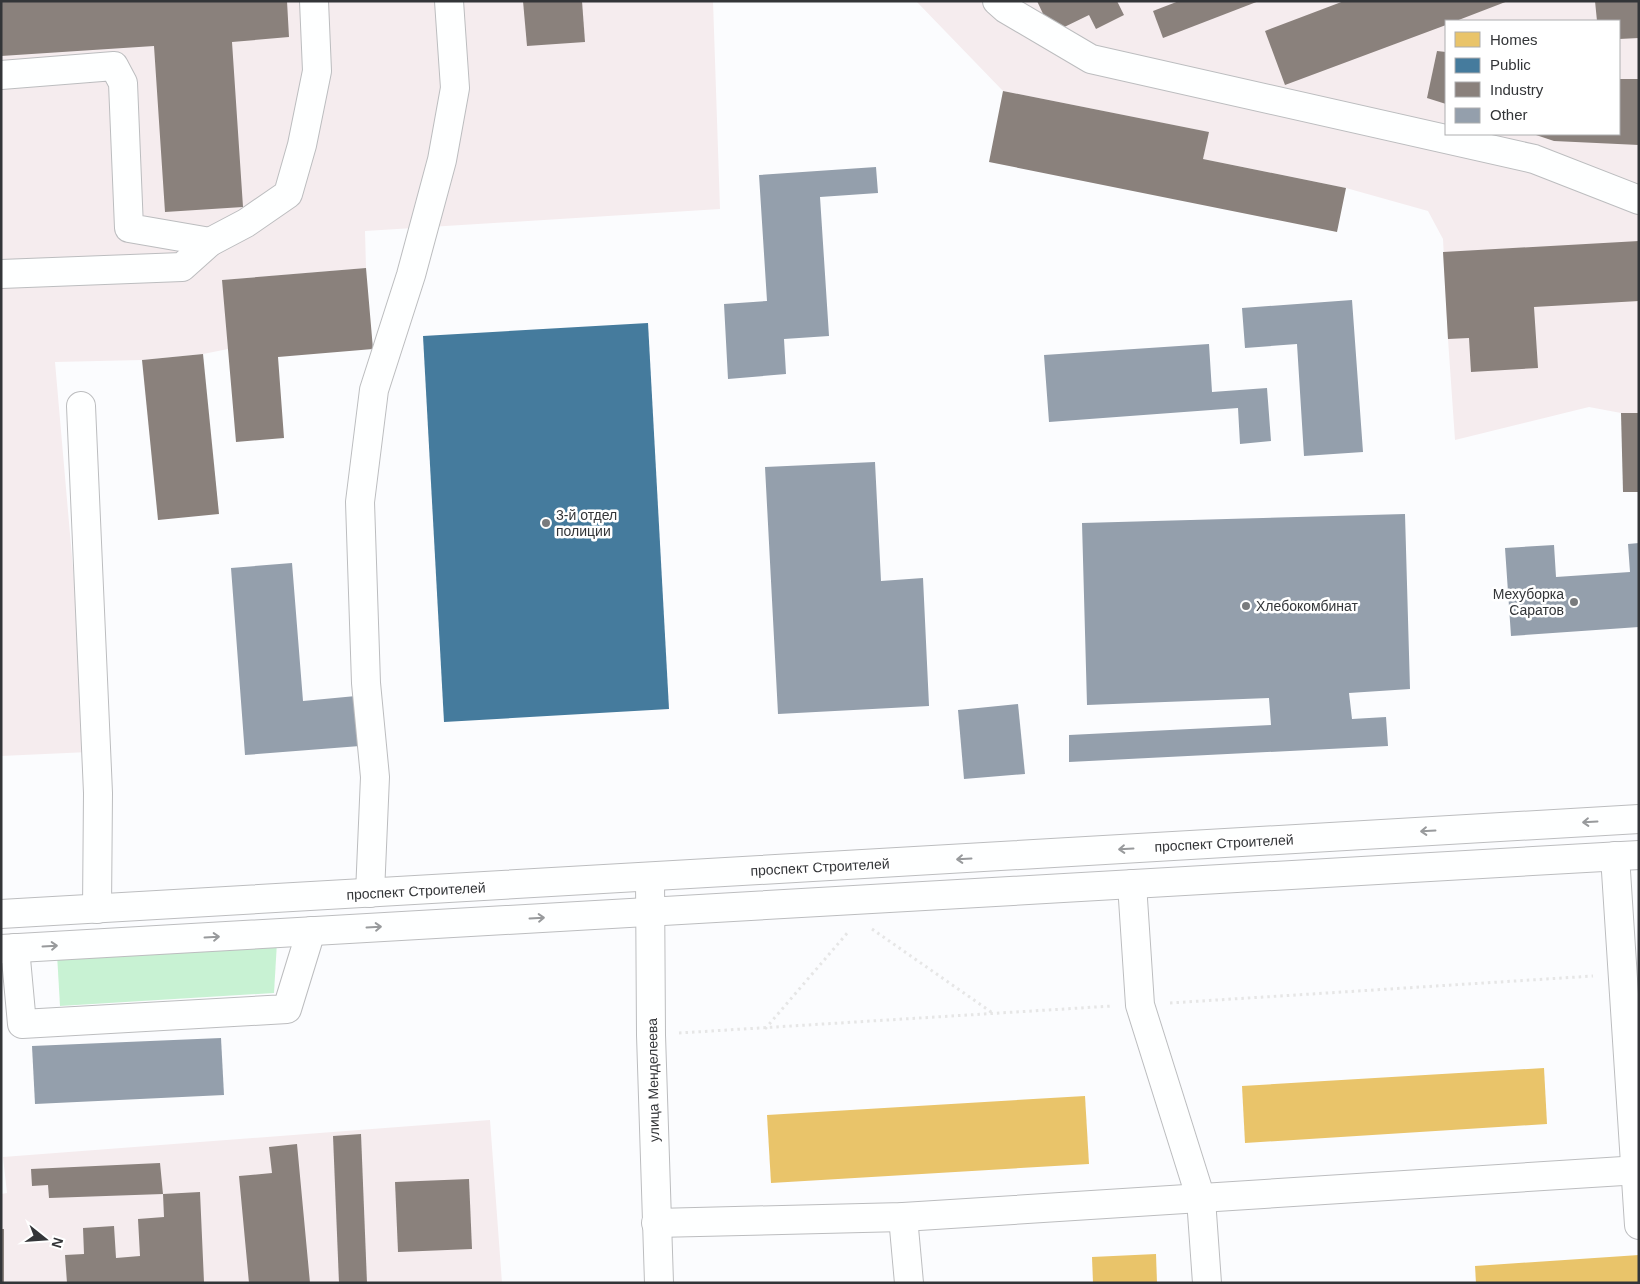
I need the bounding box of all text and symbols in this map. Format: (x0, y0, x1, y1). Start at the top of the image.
legend (1445, 20, 1620, 135)
text: Homes (1490, 31, 1538, 48)
text: Public (1490, 56, 1531, 73)
text: Industry (1490, 81, 1544, 98)
text: Other (1490, 106, 1528, 123)
place label: 3-й отдел полиции (556, 507, 617, 539)
marker: 3-й отдел полиции (540, 517, 552, 529)
place label: Мехуборка Саратов (1493, 586, 1564, 618)
marker: Мехуборка Саратов (1568, 596, 1580, 608)
place label: Хлебокомбинат (1256, 598, 1359, 614)
marker: Хлебокомбинат (1240, 600, 1252, 612)
one-way arrow (1582, 818, 1598, 827)
one-way arrow (1420, 827, 1436, 836)
street label: проспект Строителей (1154, 831, 1294, 855)
one-way arrow (1118, 844, 1134, 853)
one-way arrow (956, 854, 972, 863)
street label: проспект Строителей (750, 855, 890, 879)
street label: проспект Строителей (346, 879, 486, 903)
one-way arrow (528, 913, 544, 922)
one-way arrow (366, 923, 382, 932)
one-way arrow (204, 932, 220, 941)
one-way arrow (42, 942, 58, 951)
street label: улица Менделеева (644, 1018, 662, 1142)
north arrow (20, 1214, 70, 1264)
text: N (48, 1236, 67, 1250)

